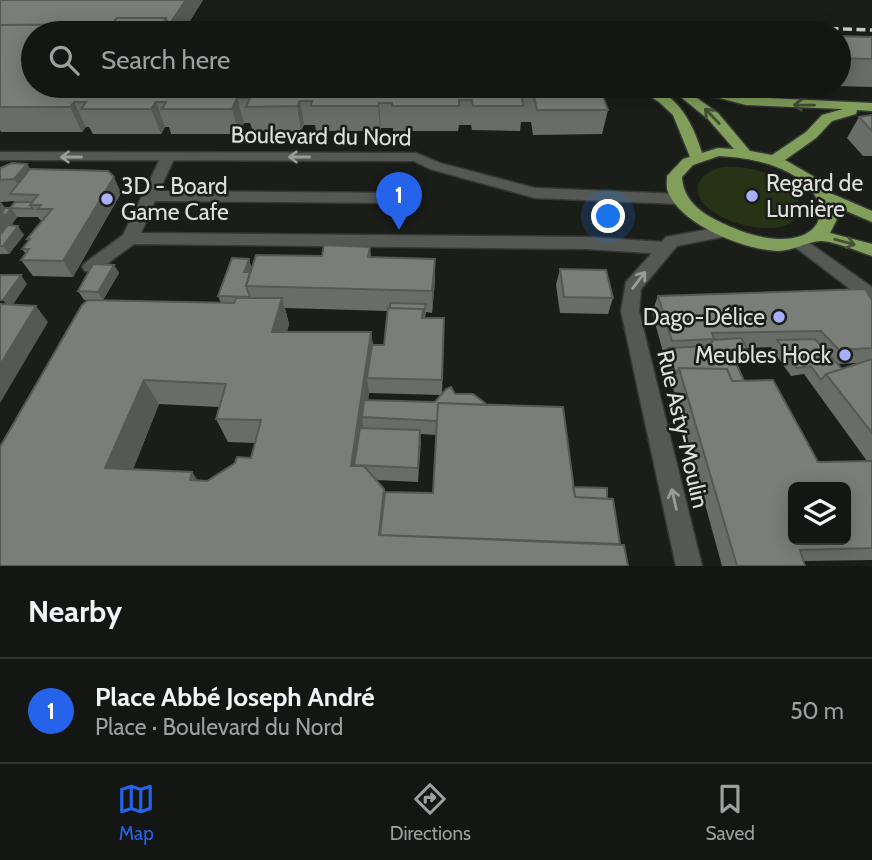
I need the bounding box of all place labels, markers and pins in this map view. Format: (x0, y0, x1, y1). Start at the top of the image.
place label: Regard de Lumière (766, 169, 863, 223)
place label: 3D - Board Game Cafe (121, 172, 229, 226)
pin: 1 (376, 172, 422, 230)
marker: Regard de Lumière (744, 188, 760, 204)
marker: 3D - Board Game Cafe (99, 191, 115, 207)
place label: Dago-Délice (643, 303, 765, 331)
marker: Dago-Délice (771, 309, 787, 325)
place label: Meubles Hock (695, 341, 832, 369)
marker: Meubles Hock (837, 347, 853, 363)

